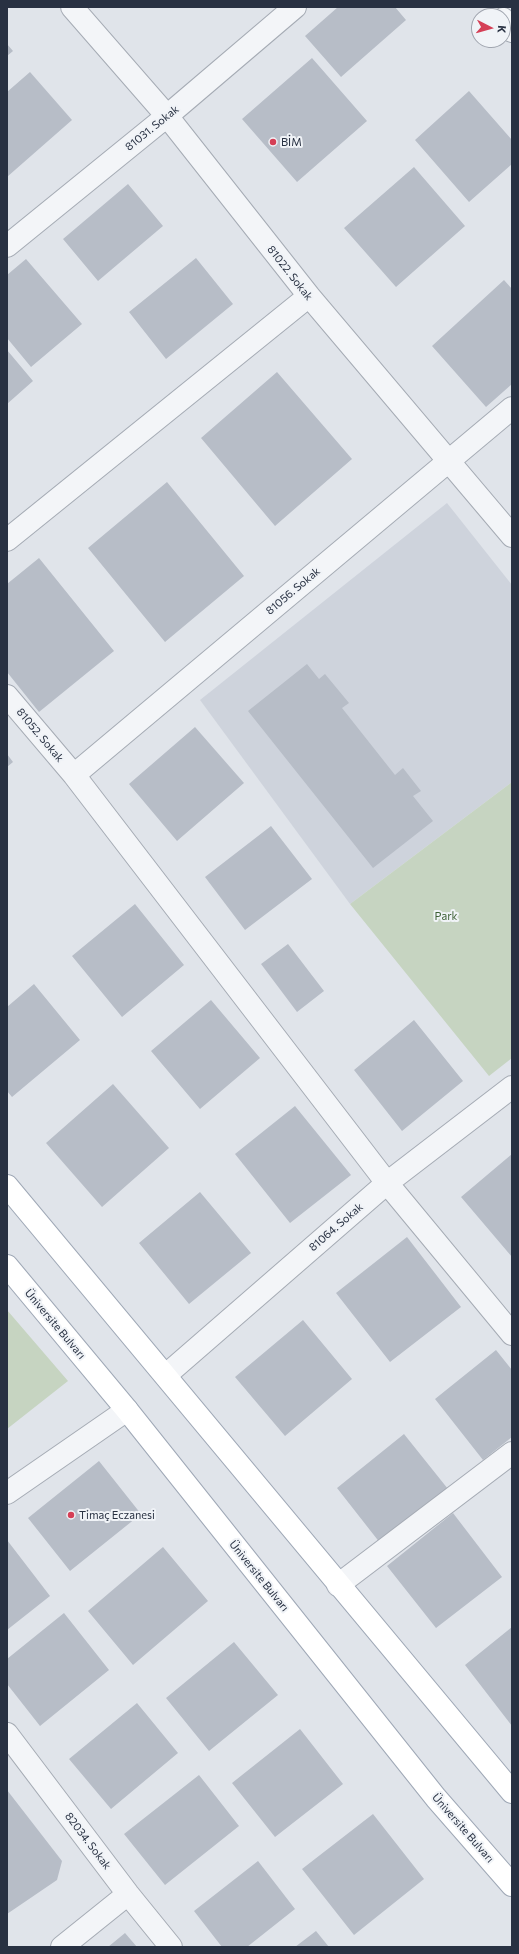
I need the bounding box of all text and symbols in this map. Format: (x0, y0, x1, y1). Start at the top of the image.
north arrow (471, 8, 511, 48)
text: K (496, 25, 509, 34)
street label: 81031. Sokak (123, 102, 181, 154)
place label: BİM (281, 135, 302, 149)
marker: BİM (268, 137, 278, 147)
street label: 81022. Sokak (264, 243, 316, 303)
street label: 81056. Sokak (263, 564, 323, 618)
street label: 81052. Sokak (14, 705, 66, 765)
park label: Park (434, 909, 458, 923)
street label: 81064. Sokak (306, 1200, 366, 1254)
street label: Üniversite Bulvarı (22, 1286, 88, 1362)
place label: Timaç Eczanesi (79, 1508, 155, 1522)
marker: Timaç Eczanesi (66, 1510, 76, 1520)
street label: Üniversite Bulvarı (226, 1538, 292, 1614)
street label: Üniversite Bulvarı (429, 1791, 497, 1865)
street label: 82034. Sokak (62, 1810, 114, 1872)

